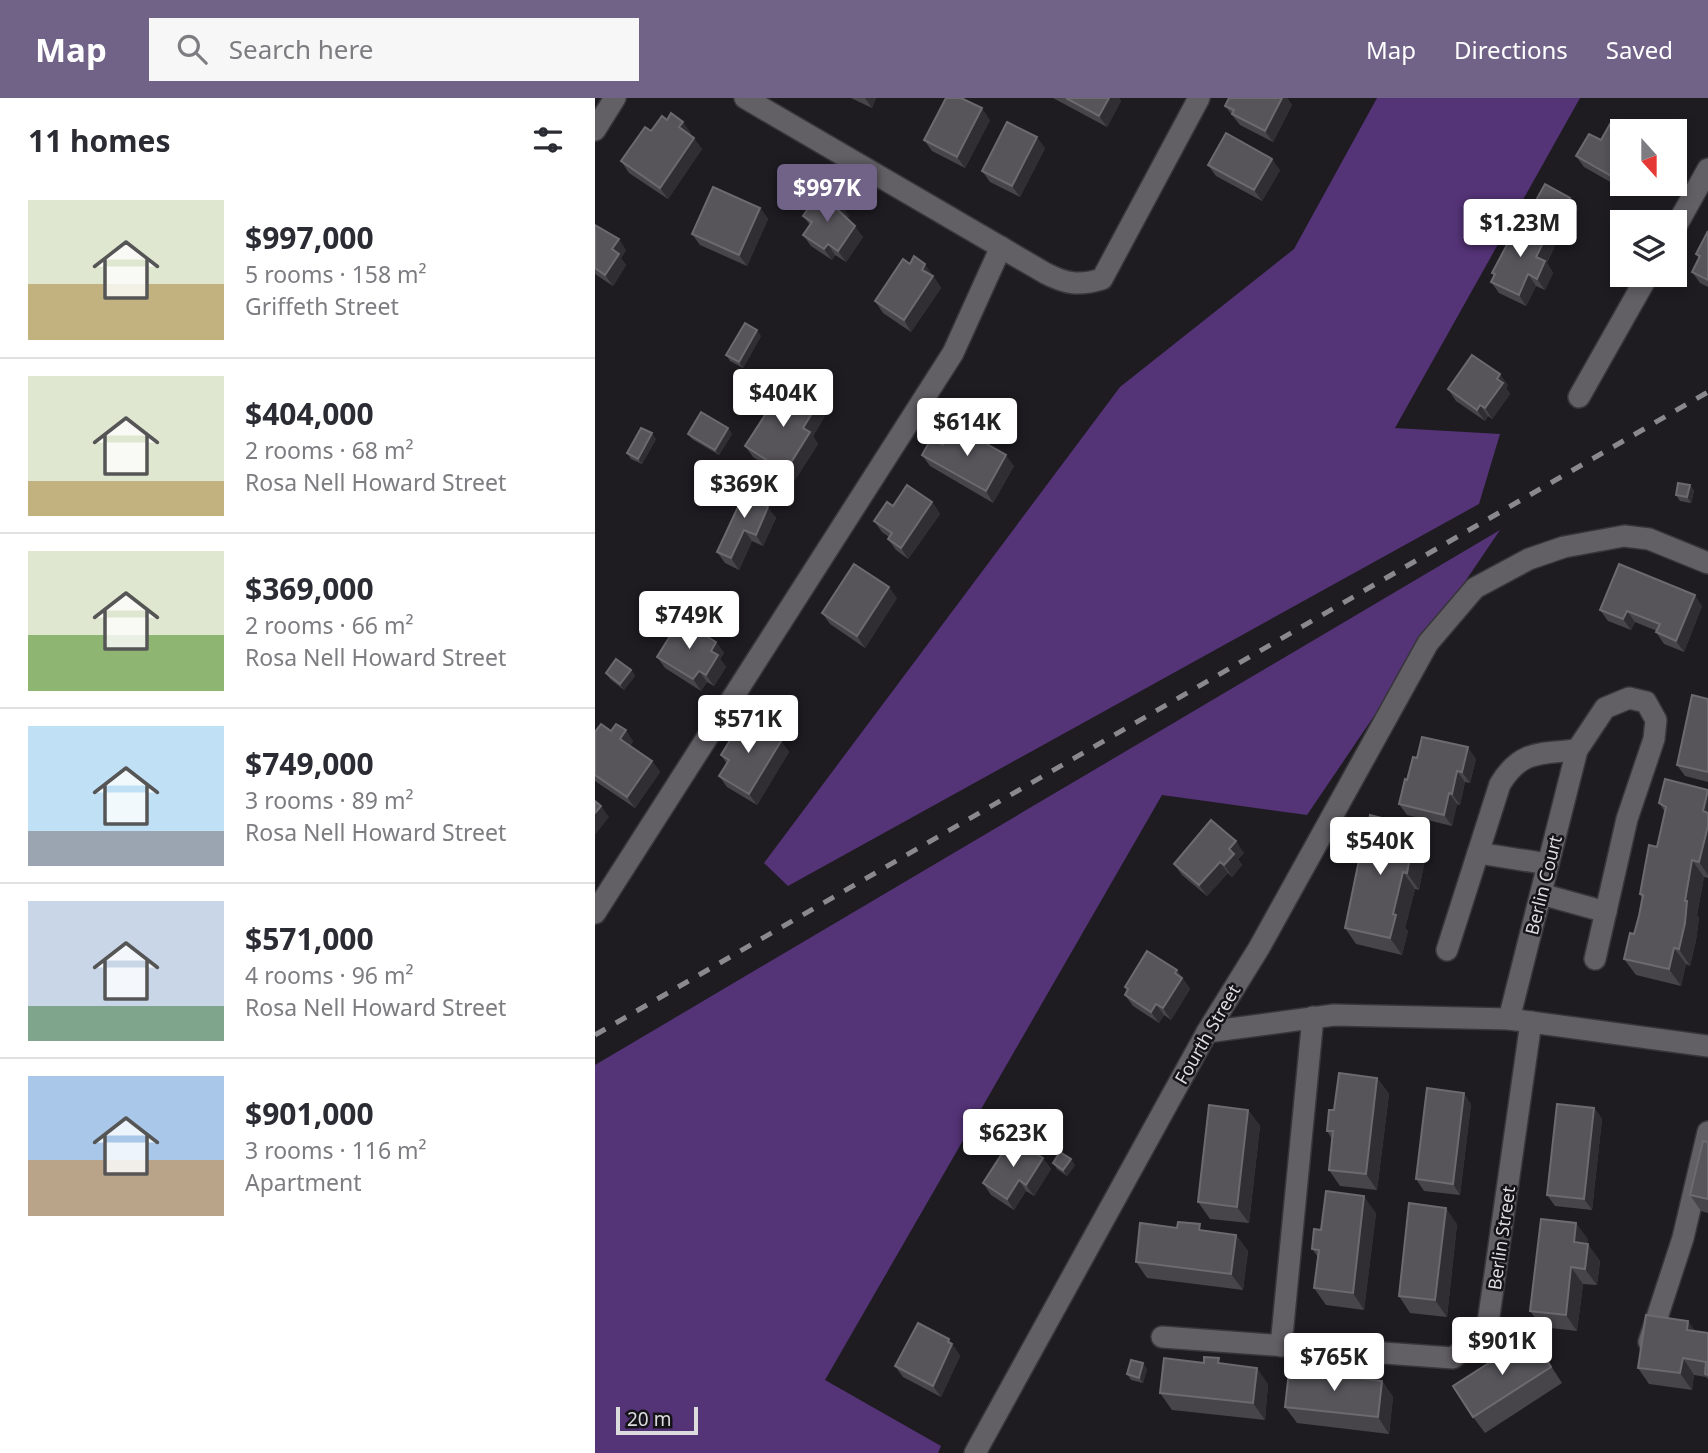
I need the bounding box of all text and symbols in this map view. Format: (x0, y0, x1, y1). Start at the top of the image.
search box (149, 18, 639, 81)
text: Map (35, 27, 107, 72)
icon: search (173, 30, 211, 68)
text: Search here (229, 31, 373, 67)
text: Map (1366, 33, 1416, 66)
text: Directions (1454, 33, 1568, 66)
text: Saved (1606, 33, 1673, 66)
north arrow (1610, 119, 1687, 196)
map controls (1610, 119, 1687, 287)
text: 11 homes (28, 120, 171, 161)
icon: filters (529, 121, 567, 159)
pin: $997K (778, 164, 876, 224)
text: $997K (793, 171, 861, 203)
pin: $1.23M (1463, 200, 1577, 259)
text: $1.23M (1480, 206, 1560, 238)
button: layers (1610, 210, 1687, 287)
text: $997,000 (245, 217, 374, 258)
icon: home (84, 228, 168, 312)
text: 5 rooms · 158 m² (245, 258, 427, 290)
text: Griffeth Street (245, 290, 399, 322)
pin: $404K (734, 370, 832, 429)
text: $404K (749, 376, 817, 408)
text: $404,000 (245, 393, 374, 434)
pin: $614K (918, 398, 1016, 458)
icon: home (84, 404, 168, 488)
text: $614K (933, 405, 1001, 437)
text: 2 rooms · 68 m² (245, 434, 414, 466)
pin: $369K (695, 460, 793, 520)
text: Rosa Nell Howard Street (245, 466, 506, 498)
text: $369K (710, 467, 778, 499)
text: $369,000 (245, 568, 374, 609)
icon: home (84, 579, 168, 663)
pin: $749K (640, 592, 738, 651)
text: $749K (655, 598, 723, 630)
text: 2 rooms · 66 m² (245, 609, 414, 641)
text: Rosa Nell Howard Street (245, 641, 506, 673)
pin: $571K (699, 696, 797, 755)
text: $571K (714, 702, 782, 734)
text: $749,000 (245, 743, 374, 784)
icon: home (84, 754, 168, 838)
text: 3 rooms · 89 m² (245, 784, 414, 816)
text: Rosa Nell Howard Street (245, 816, 506, 848)
pin: $540K (1331, 818, 1429, 877)
text: $540K (1346, 824, 1414, 856)
street label: Berlin Court (1519, 832, 1567, 937)
text: $571,000 (245, 918, 374, 959)
icon: home (84, 929, 168, 1013)
text: 4 rooms · 96 m² (245, 959, 414, 991)
street label: Fourth Street (1169, 979, 1245, 1088)
text: Rosa Nell Howard Street (245, 991, 506, 1023)
text: $901,000 (245, 1093, 374, 1134)
icon: home (84, 1104, 168, 1188)
pin: $623K (964, 1110, 1062, 1169)
text: $623K (979, 1116, 1047, 1148)
text: 3 rooms · 116 m² (245, 1134, 427, 1166)
text: Apartment (245, 1166, 362, 1198)
street label: Berlin Street (1482, 1184, 1520, 1291)
pin: $901K (1453, 1318, 1551, 1377)
text: $901K (1468, 1324, 1536, 1356)
pin: $765K (1285, 1334, 1383, 1393)
text: $765K (1300, 1340, 1368, 1372)
scale bar (616, 1404, 698, 1436)
text: 20 m (627, 1406, 671, 1432)

